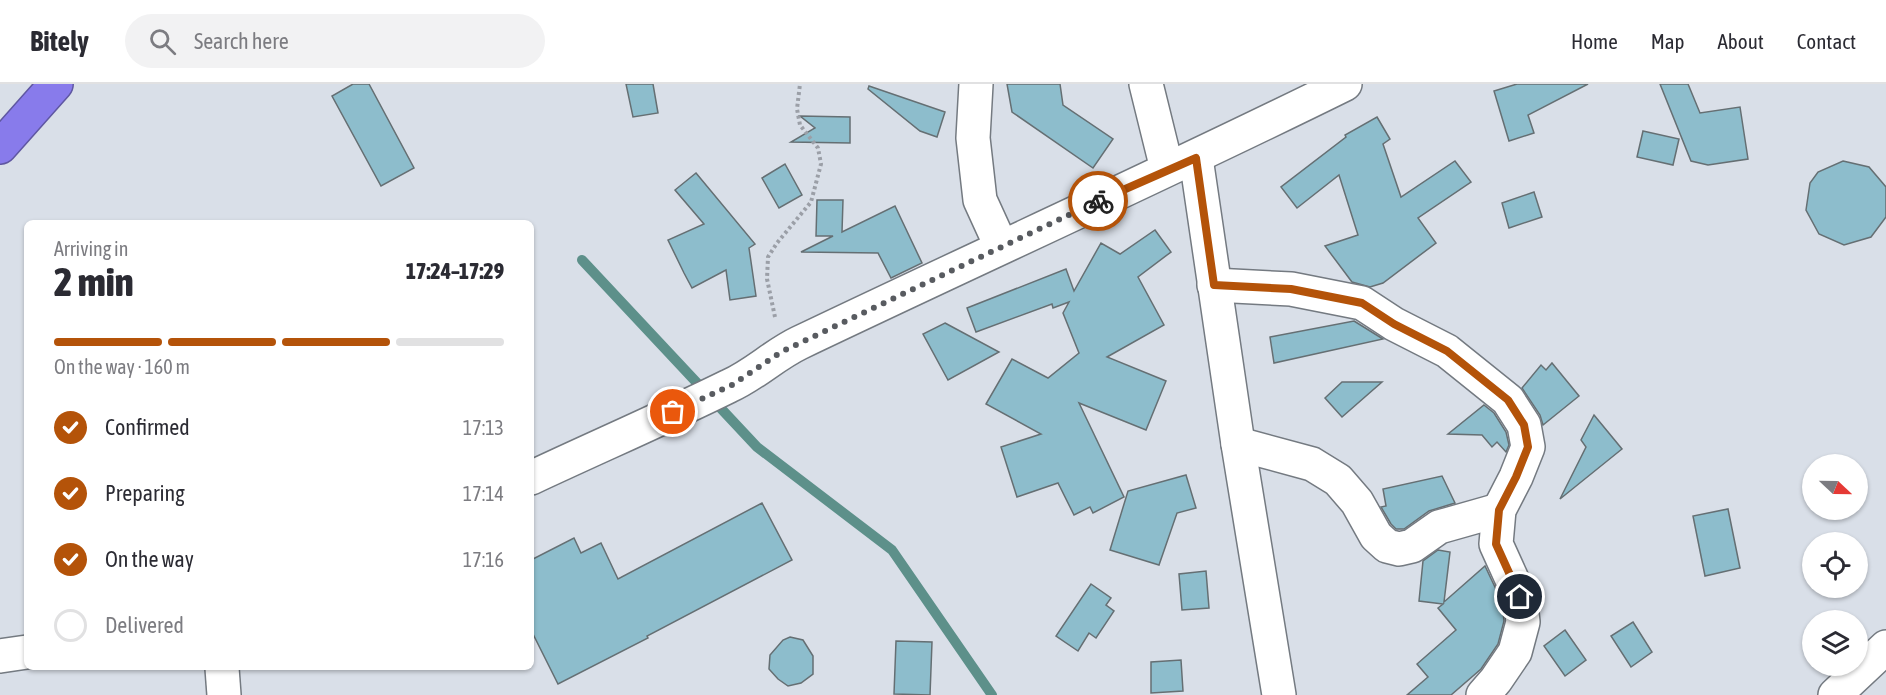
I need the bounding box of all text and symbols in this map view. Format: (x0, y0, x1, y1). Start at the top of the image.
search box (125, 14, 545, 68)
text: Bitely (30, 25, 89, 57)
icon: search (146, 25, 179, 58)
text: Search here (194, 28, 289, 54)
text: Home (1571, 29, 1618, 53)
text: Map (1651, 29, 1685, 53)
text: About (1718, 29, 1764, 53)
text: Contact (1797, 29, 1856, 53)
courier (1068, 171, 1128, 231)
icon: bike (1082, 185, 1115, 218)
text: Arriving in (54, 237, 128, 260)
text: 17:24–17:29 (406, 258, 504, 284)
text: 2 min (54, 260, 134, 304)
text: On the way · 160 m (54, 355, 190, 378)
pin (647, 386, 698, 437)
icon: bag (656, 395, 689, 428)
icon: check (54, 411, 87, 444)
text: Confirmed (105, 414, 190, 440)
text: 17:13 (463, 416, 504, 439)
north arrow (1802, 454, 1868, 520)
map controls (1802, 454, 1868, 676)
icon: check (54, 477, 87, 510)
text: Preparing (105, 480, 185, 506)
text: 17:14 (463, 482, 504, 505)
button: locate (1802, 532, 1868, 598)
icon: check (54, 543, 87, 576)
text: On the way (105, 546, 194, 572)
text: 17:16 (463, 548, 504, 571)
pin (1494, 571, 1545, 622)
icon: home (1503, 580, 1536, 613)
button: layers (1802, 610, 1868, 676)
text: Delivered (105, 612, 184, 638)

